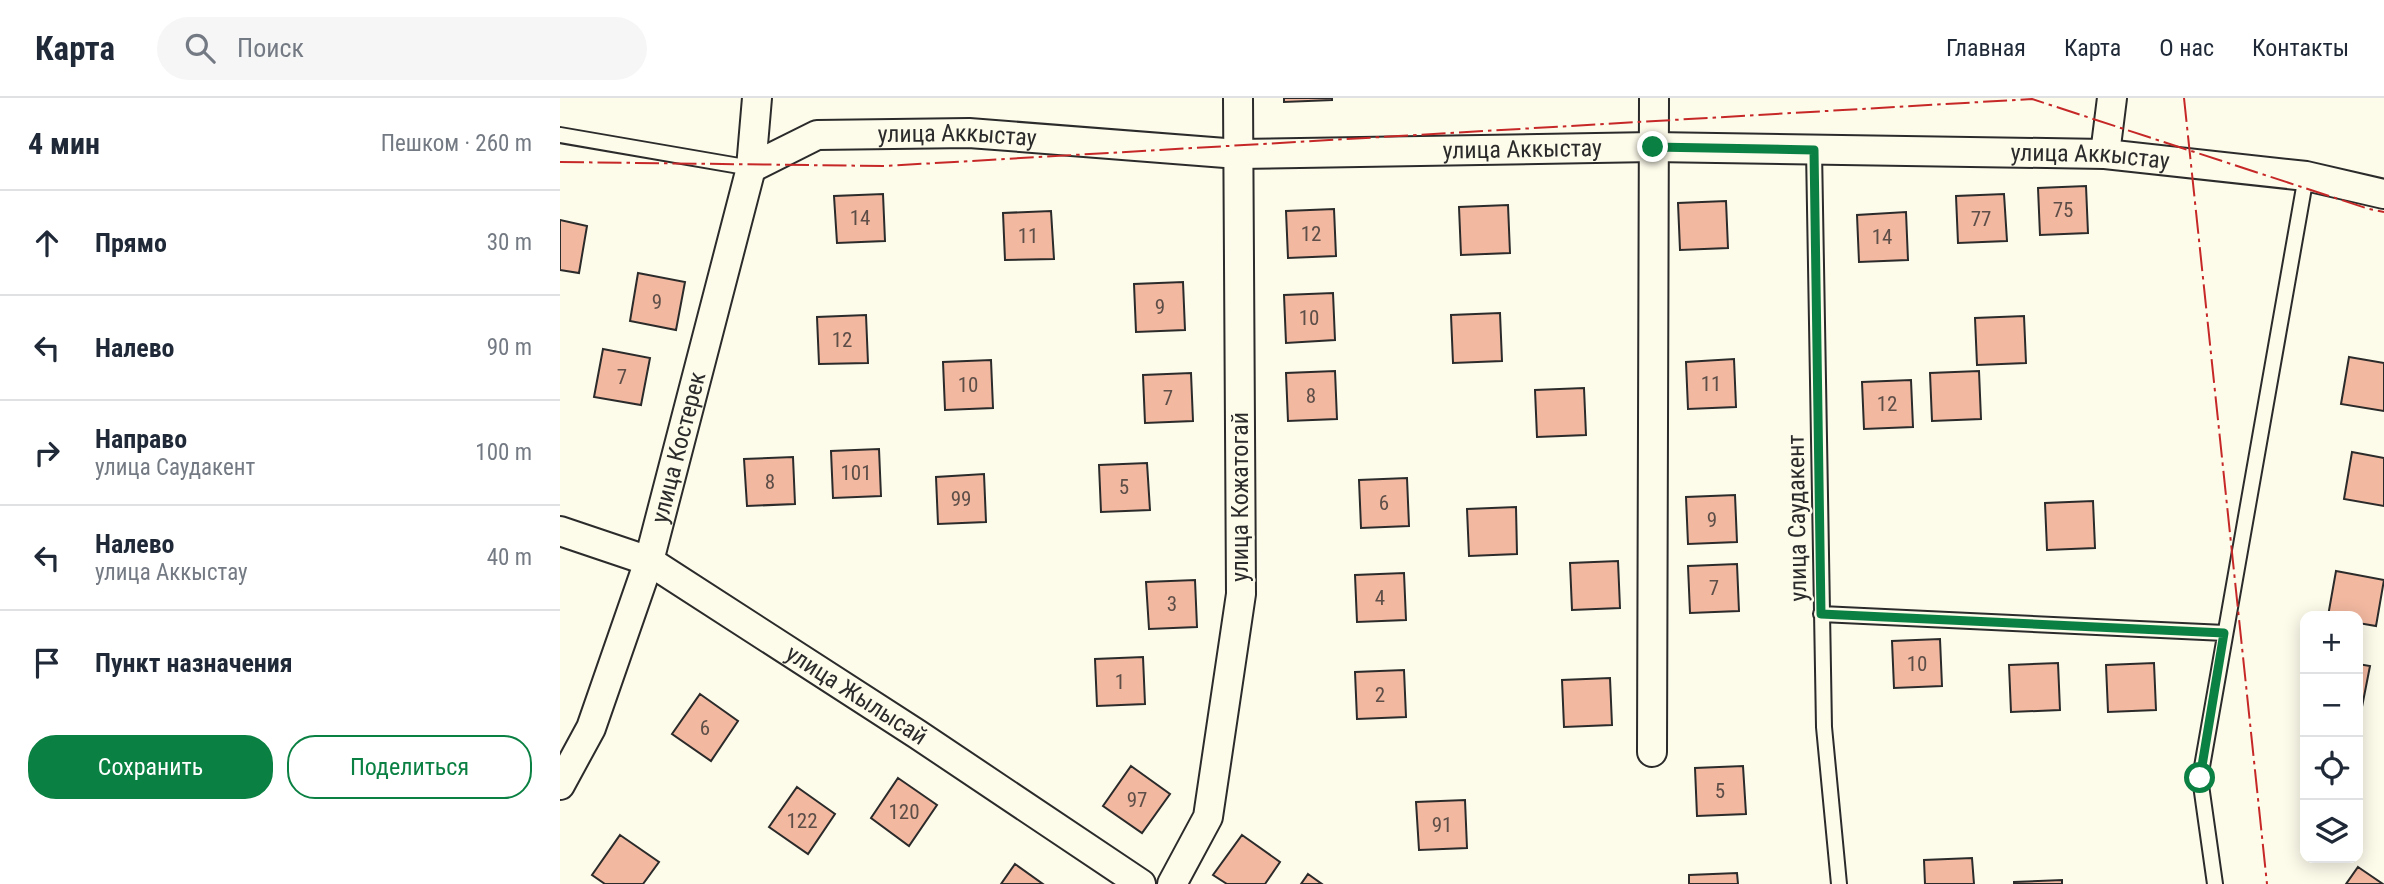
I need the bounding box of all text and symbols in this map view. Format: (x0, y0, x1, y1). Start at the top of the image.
search box (157, 17, 647, 80)
text: Карта (35, 29, 115, 68)
icon: search (181, 29, 219, 67)
text: Поиск (237, 33, 304, 63)
text: Главная (1946, 34, 2026, 62)
text: Карта (2064, 34, 2121, 62)
text: О нас (2159, 34, 2214, 62)
text: Контакты (2252, 34, 2349, 62)
street label: улица Аккыстау (877, 119, 1038, 152)
text: 4 мин (28, 126, 100, 161)
text: Пешком · 260 m (381, 130, 532, 157)
route end (1637, 131, 1668, 162)
street label: улица Аккыстау (1442, 134, 1602, 165)
street label: улица Аккыстау (2010, 139, 2171, 175)
house number: 75 (2053, 198, 2073, 222)
house number: 14 (850, 206, 870, 230)
house number: 77 (1971, 207, 1991, 231)
house number: 12 (1301, 222, 1321, 246)
icon: ahead (28, 224, 66, 262)
house number: 11 (1018, 224, 1038, 248)
house number: 14 (1872, 225, 1892, 249)
text: Прямо (95, 228, 167, 258)
text: 30 m (487, 229, 532, 256)
house number: 9 (652, 290, 662, 314)
house number: 9 (1155, 295, 1165, 319)
house number: 10 (1299, 306, 1319, 330)
house number: 12 (832, 328, 852, 352)
icon: left (28, 329, 66, 367)
text: Налево (95, 333, 175, 363)
text: 90 m (487, 334, 532, 361)
house number: 7 (617, 365, 627, 389)
street label: улица Костерек (645, 368, 712, 526)
house number: 11 (1701, 372, 1721, 396)
house number: 10 (958, 373, 978, 397)
house number: 8 (1306, 384, 1316, 408)
house number: 7 (1163, 386, 1173, 410)
house number: 12 (1877, 392, 1897, 416)
street label: улица Кожатогай (1226, 412, 1254, 582)
text: Направо (95, 424, 187, 454)
icon: right (28, 434, 66, 472)
street label: улица Саудакент (1782, 434, 1812, 602)
text: 100 m (475, 439, 532, 466)
text: улица Саудакент (95, 454, 255, 481)
house number: 101 (840, 461, 872, 485)
house number: 8 (765, 470, 775, 494)
house number: 5 (1119, 475, 1129, 499)
house number: 99 (951, 487, 971, 511)
house number: 6 (1379, 491, 1389, 515)
house number: 9 (1707, 508, 1717, 532)
text: Налево (95, 529, 175, 559)
icon: left (28, 539, 66, 577)
text: 40 m (487, 544, 532, 571)
text: улица Аккыстау (95, 559, 248, 586)
house number: 7 (1709, 576, 1719, 600)
house number: 4 (1375, 586, 1385, 610)
house number: 3 (1167, 592, 1177, 616)
map controls (2300, 611, 2363, 863)
button: + (2300, 611, 2363, 674)
street label: улица Жылысай (781, 639, 932, 751)
icon: arrive (28, 644, 66, 682)
text: Пункт назначения (95, 648, 293, 678)
house number: 10 (1907, 652, 1927, 676)
house number: 1 (1115, 670, 1125, 694)
button: − (2300, 674, 2363, 737)
house number: 2 (1375, 683, 1385, 707)
house number: 6 (700, 716, 710, 740)
button: Сохранить (28, 735, 273, 799)
button: Поделиться (287, 735, 532, 799)
button: locate (2300, 737, 2363, 800)
route start (2184, 762, 2215, 793)
house number: 5 (1715, 779, 1725, 803)
house number: 97 (1127, 788, 1147, 812)
house number: 120 (888, 800, 920, 824)
button: layers (2300, 800, 2363, 863)
house number: 122 (786, 809, 818, 833)
house number: 91 (1432, 813, 1452, 837)

